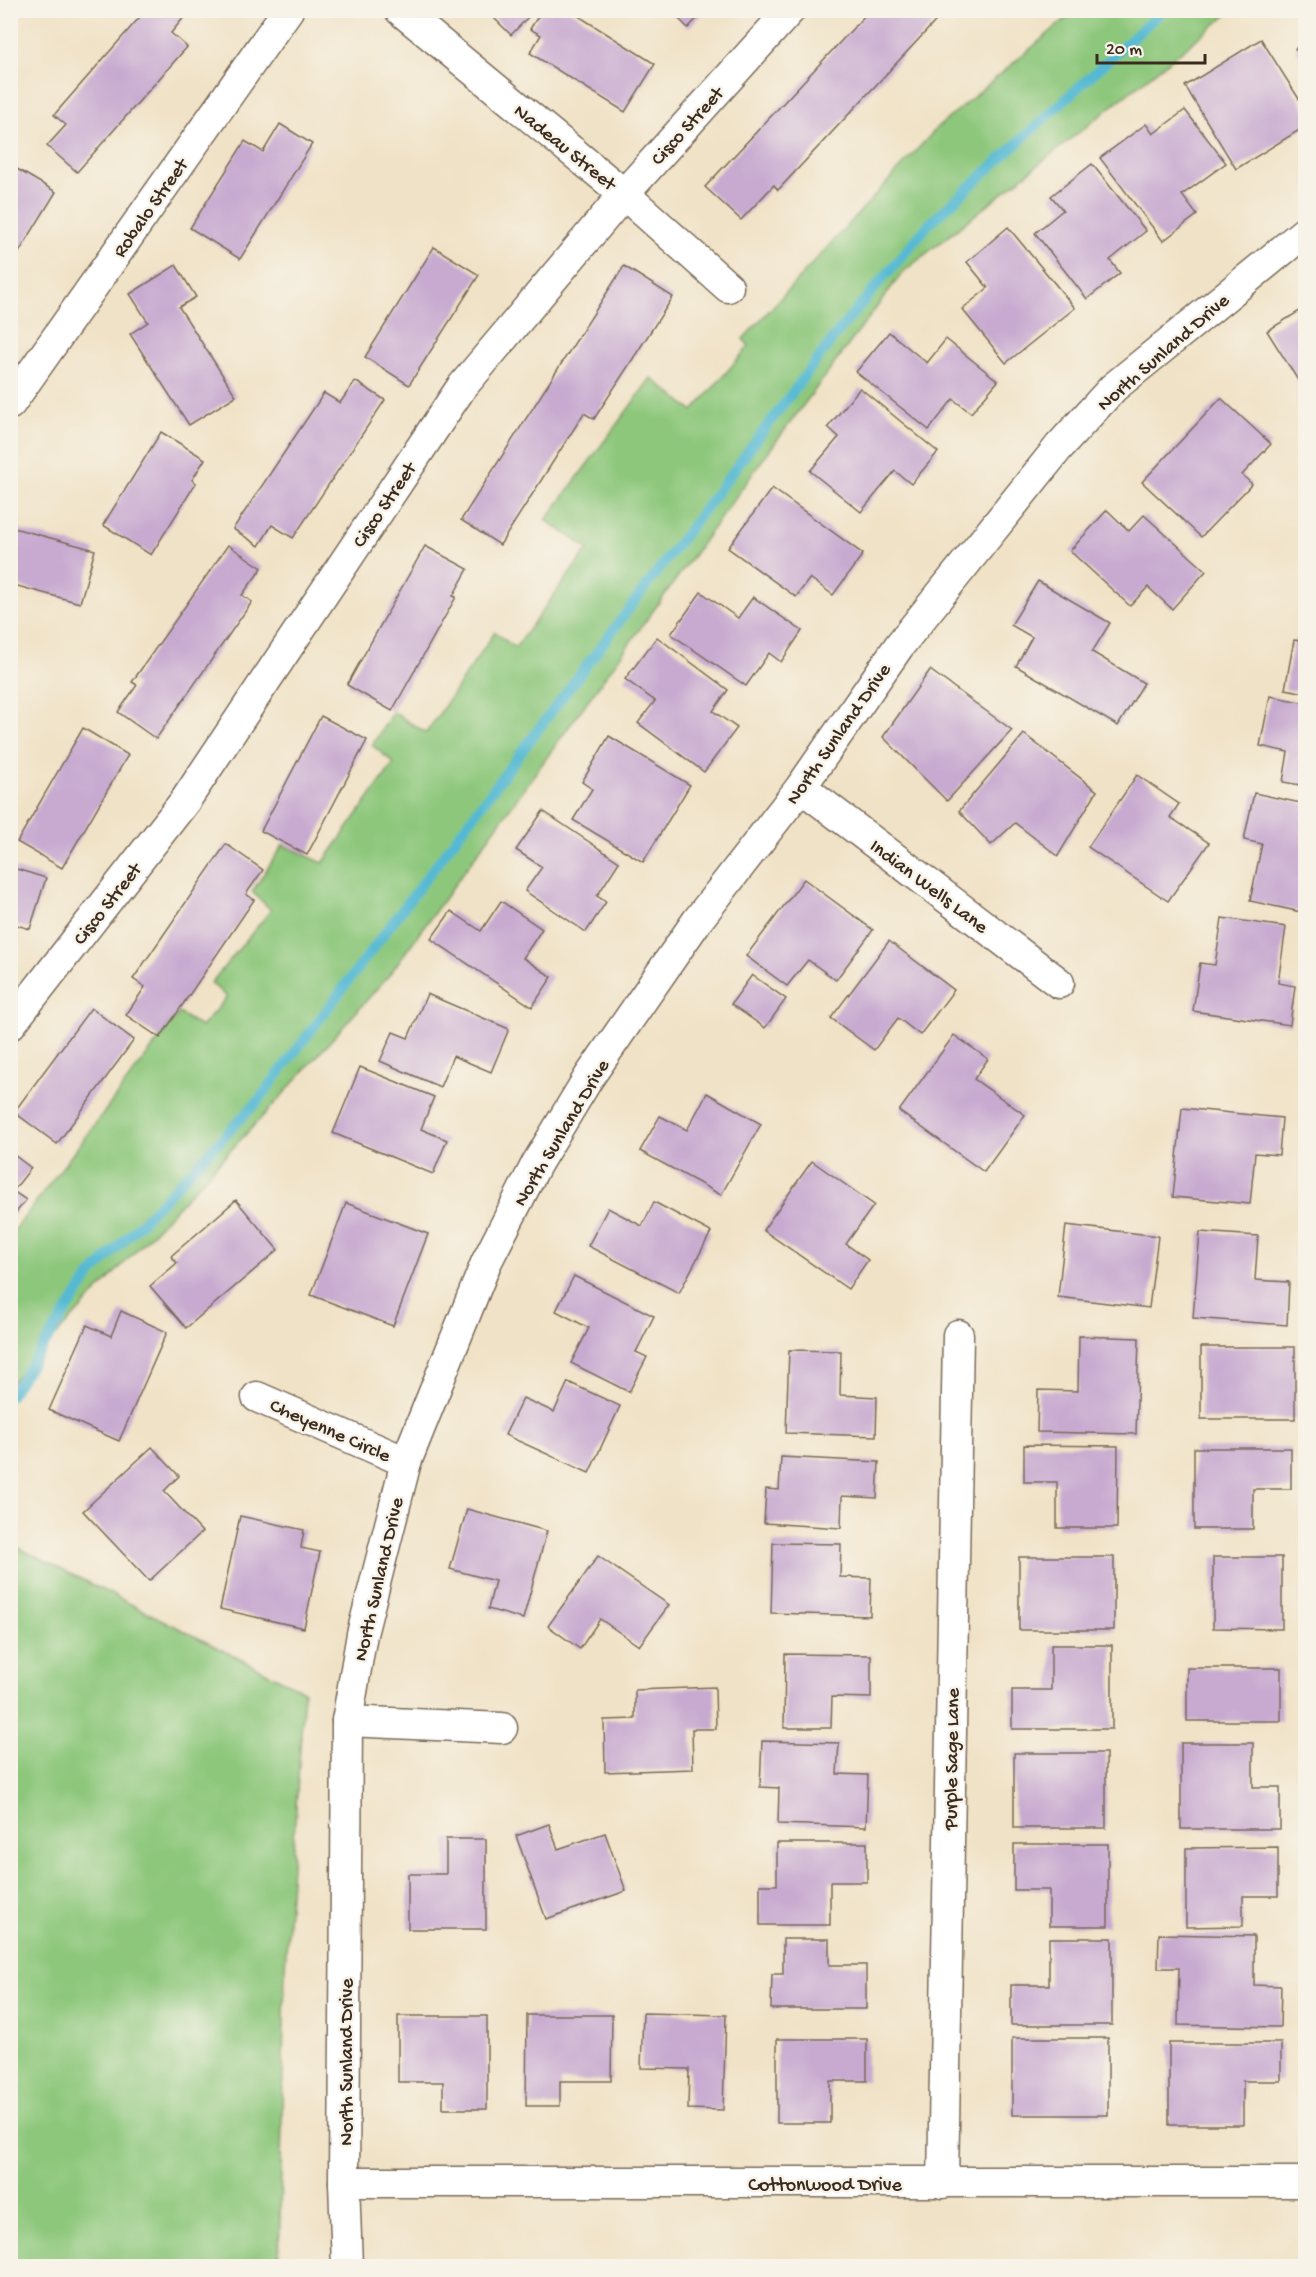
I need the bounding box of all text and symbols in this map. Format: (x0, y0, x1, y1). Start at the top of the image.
scale bar (1097, 27, 1205, 65)
text: 20 m (1106, 40, 1142, 61)
street label: Cisco Street (647, 82, 731, 171)
street label: Nadeau Street (508, 101, 621, 198)
street label: Robalo Street (109, 154, 195, 263)
street label: North Sunland Drive (1094, 290, 1236, 417)
street label: Cisco Street (349, 457, 424, 553)
street label: North Sunland Drive (782, 659, 898, 810)
street label: Indian Wells Lane (864, 836, 992, 940)
street label: Cisco Street (70, 858, 149, 951)
street label: North Sunland Drive (510, 1056, 616, 1211)
street label: Cheyenne Circle (266, 1395, 394, 1469)
street label: North Sunland Drive (350, 1495, 411, 1664)
street label: Purple Sage Lane (941, 1687, 966, 1831)
street label: North Sunland Drive (337, 1978, 360, 2146)
street label: Cottonwood Drive (748, 2175, 903, 2198)

